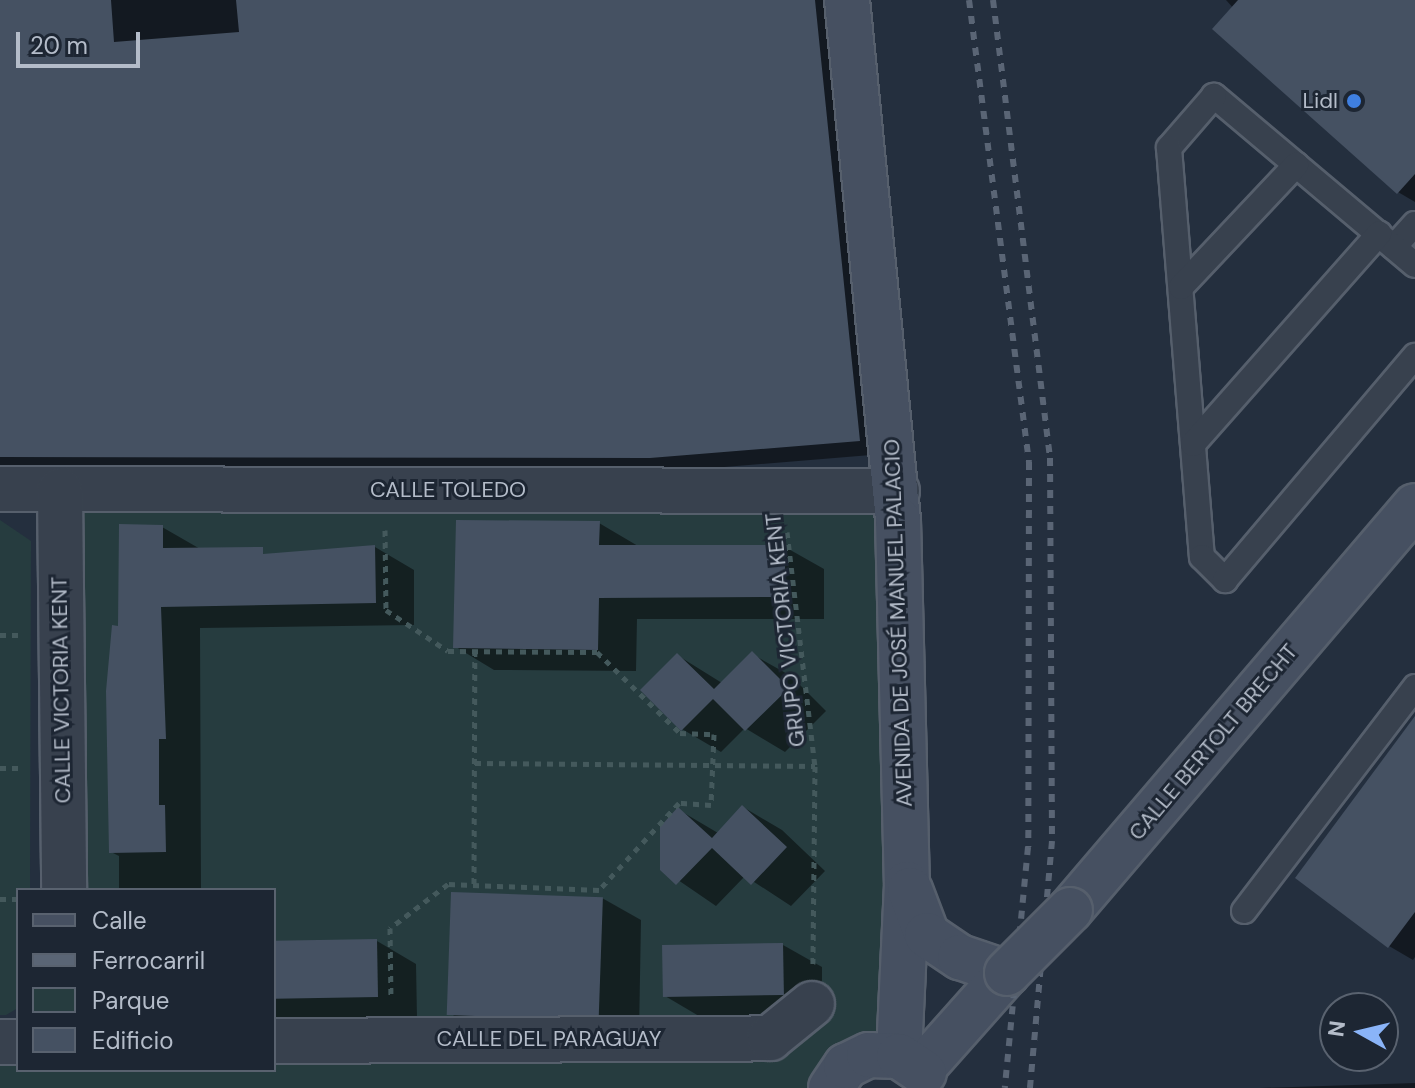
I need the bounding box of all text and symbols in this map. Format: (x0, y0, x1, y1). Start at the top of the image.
scale bar (20, 16, 144, 66)
text: 20 m (30, 30, 88, 61)
place label: Lidl (1302, 88, 1338, 114)
marker: Lidl (1345, 92, 1363, 110)
street label: AVENIDA DE JOSÉ MANUEL PALACIO (878, 439, 918, 807)
street label: CALLE TOLEDO (370, 477, 526, 503)
street label: GRUPO VICTORIA KENT (760, 512, 810, 748)
street label: CALLE VICTORIA KENT (46, 576, 76, 804)
street label: CALLE BERTOLT BRECHT (1123, 639, 1303, 845)
legend (16, 888, 276, 1072)
text: Calle (92, 905, 147, 936)
text: Ferrocarril (92, 945, 205, 976)
text: Parque (92, 985, 169, 1016)
north arrow (1319, 992, 1399, 1072)
text: N (1321, 1019, 1352, 1039)
text: Edificio (92, 1025, 174, 1056)
street label: CALLE DEL PARAGUAY (437, 1026, 661, 1052)

